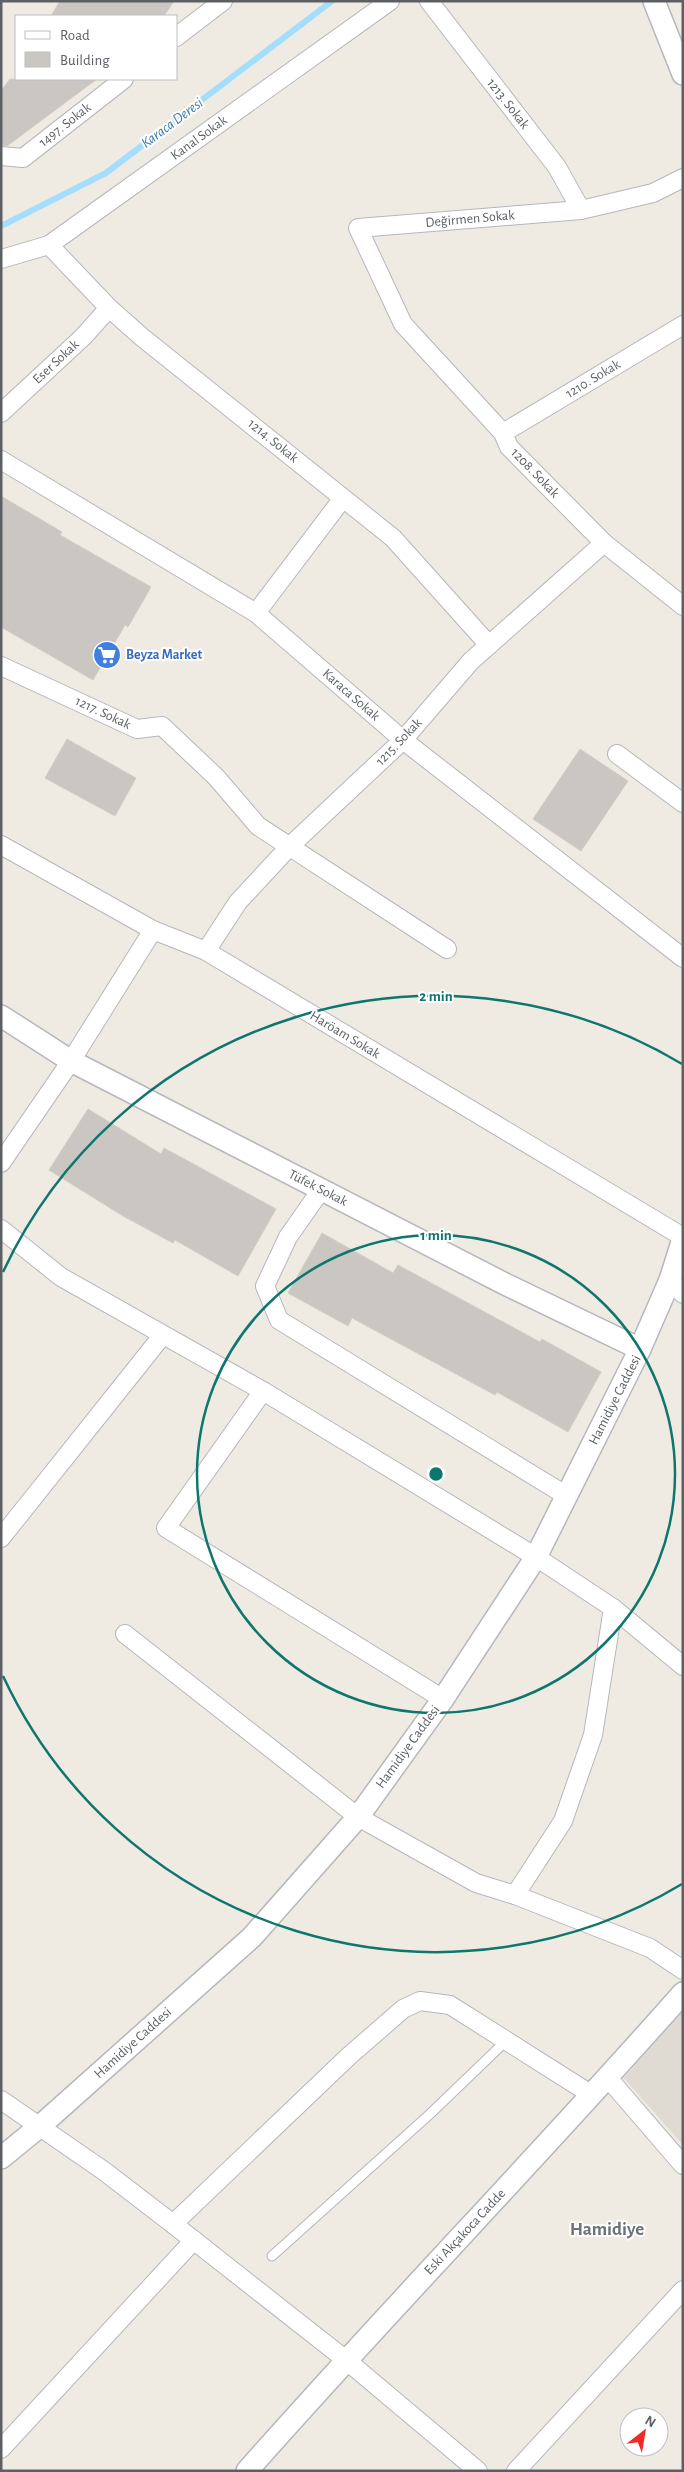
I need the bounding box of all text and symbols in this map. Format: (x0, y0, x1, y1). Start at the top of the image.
legend (15, 15, 178, 80)
text: Road (60, 28, 90, 43)
text: Building (60, 53, 110, 68)
street label: 1213. Sokak (484, 76, 532, 132)
water label: Karaca Deresi (138, 95, 206, 151)
street label: 1497. Sokak (36, 100, 94, 149)
street label: Kanal Sokak (168, 113, 230, 163)
street label: Değirmen Sokak (425, 208, 516, 230)
street label: Eser Sokak (30, 337, 82, 387)
street label: 1210. Sokak (563, 357, 623, 401)
street label: 1214. Sokak (245, 417, 301, 466)
street label: 1208. Sokak (508, 446, 562, 501)
supermarket icon: Beyza Market (92, 640, 122, 670)
place label: Beyza Market (126, 648, 202, 662)
street label: Karaca Sokak (320, 666, 383, 724)
street label: 1217. Sokak (73, 694, 133, 732)
street label: 1215. Sokak (373, 715, 425, 768)
text: 2 min (419, 989, 453, 1004)
street label: Haröam Sokak (308, 1009, 383, 1062)
street label: Tüfek Sokak (286, 1167, 350, 1209)
text: 1 min (420, 1228, 452, 1243)
street label: Hamidiye Caddesi (586, 1353, 644, 1447)
centre of rings (427, 1465, 445, 1483)
street label: Hamidiye Caddesi (373, 1703, 443, 1791)
street label: Hamidiye Caddesi (92, 2005, 174, 2081)
street label: Eski Akçakoca Cadde (422, 2186, 508, 2278)
district label: Hamidiye (570, 2220, 644, 2239)
north arrow (619, 2407, 669, 2457)
text: N (642, 2413, 658, 2430)

